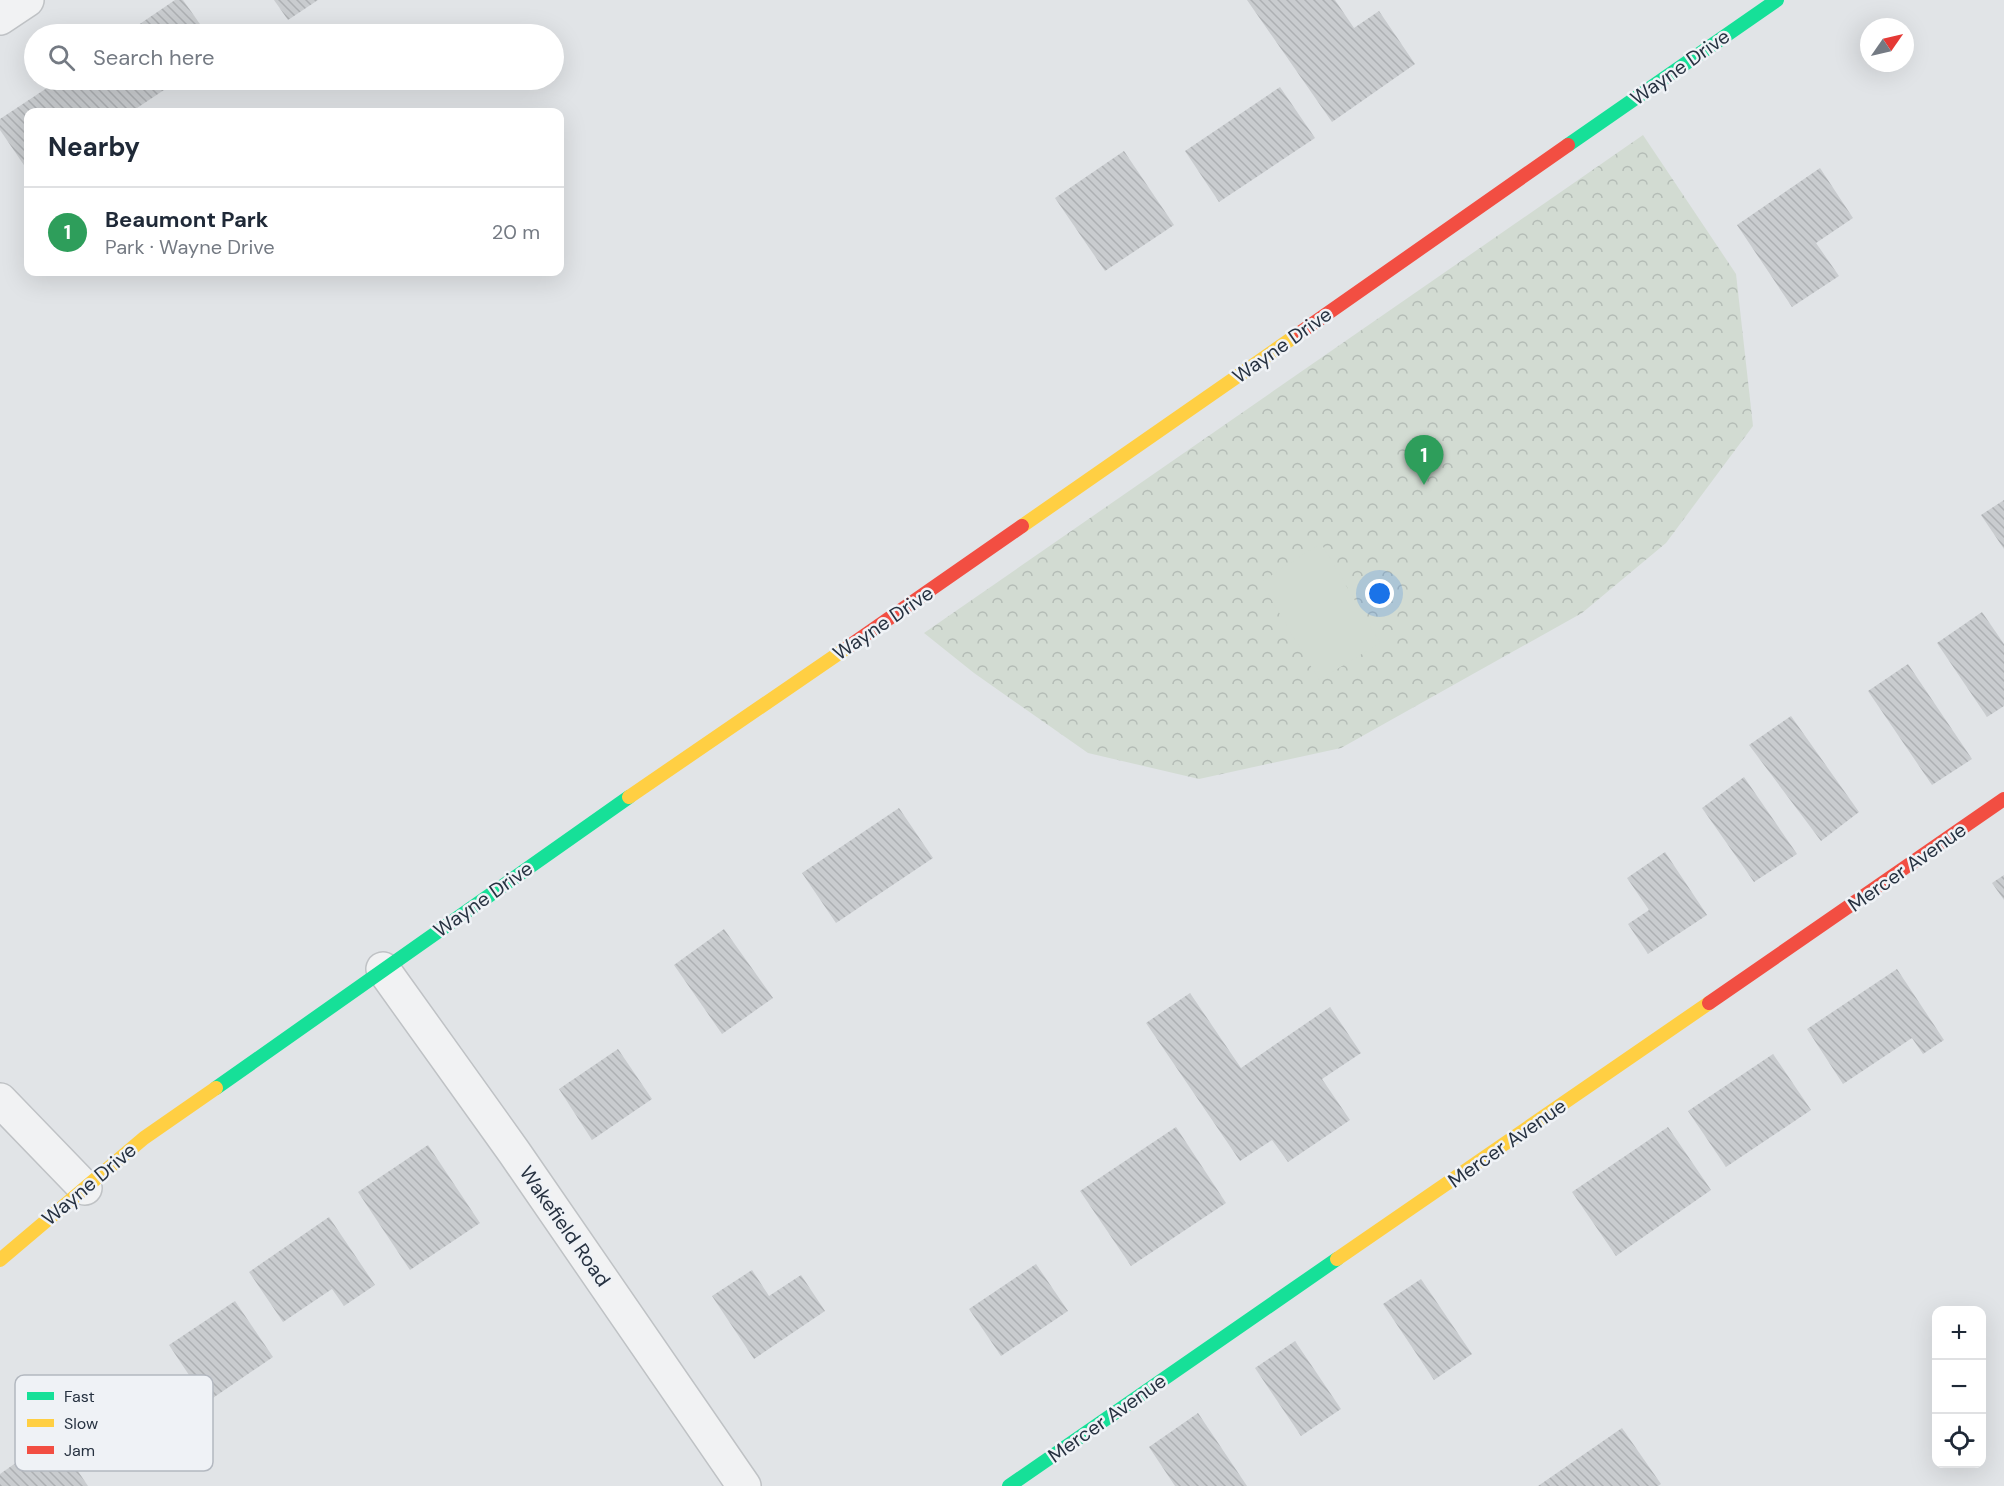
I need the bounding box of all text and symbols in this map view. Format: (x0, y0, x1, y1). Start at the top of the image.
north arrow (1860, 18, 1914, 72)
street label: Wayne Drive (1625, 23, 1735, 111)
search box (24, 24, 564, 90)
icon: search (45, 41, 78, 74)
text: Search here (93, 43, 214, 72)
text: Nearby (48, 130, 140, 164)
text: Beaumont Park (105, 205, 269, 234)
text: 1 (64, 219, 71, 245)
text: 20 m (492, 219, 540, 245)
text: Park · Wayne Drive (105, 234, 275, 260)
street label: Wayne Drive (1227, 301, 1337, 389)
pin: 1 (1404, 436, 1444, 485)
your location (1365, 579, 1394, 608)
street label: Wayne Drive (828, 580, 938, 666)
street label: Mercer Avenue (1843, 817, 1971, 917)
street label: Wayne Drive (428, 855, 538, 943)
street label: Mercer Avenue (1443, 1093, 1571, 1193)
street label: Wayne Drive (36, 1137, 142, 1231)
street label: Wakefield Road (514, 1161, 616, 1291)
map controls (1932, 1306, 1986, 1468)
button: + (1932, 1306, 1986, 1360)
button: − (1932, 1360, 1986, 1414)
street label: Mercer Avenue (1043, 1368, 1171, 1468)
legend (15, 1375, 213, 1471)
text: Fast (64, 1386, 95, 1407)
text: Slow (64, 1413, 98, 1434)
button: locate (1932, 1414, 1986, 1468)
text: Jam (64, 1440, 95, 1461)

